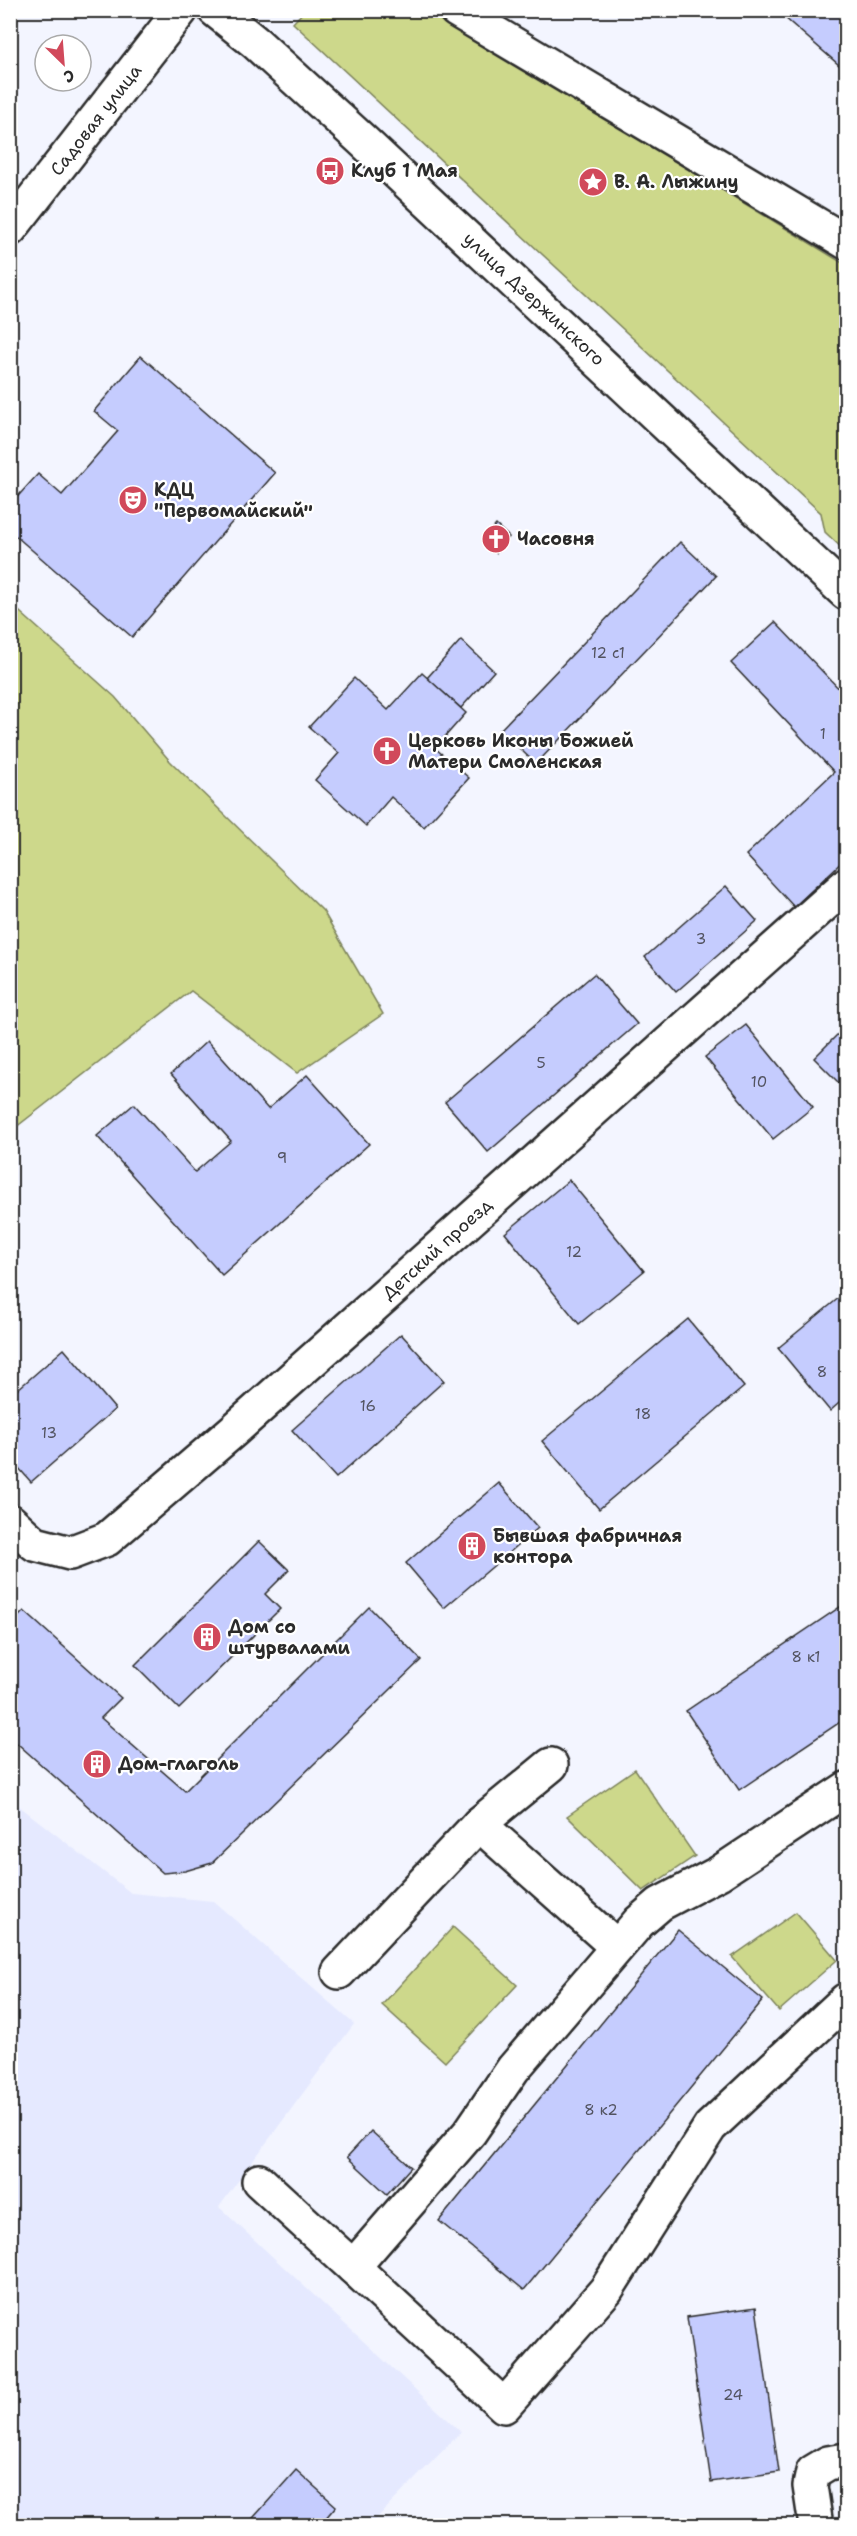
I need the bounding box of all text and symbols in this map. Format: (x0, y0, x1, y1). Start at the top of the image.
north arrow (33, 33, 93, 93)
street label: Садовая улица (46, 60, 146, 180)
bus stop icon: Клуб 1 Мая (314, 155, 346, 187)
place label: Клуб 1 Мая (351, 159, 458, 183)
place icon: В. А. Лыжину (577, 166, 609, 198)
place label: В. А. Лыжину (614, 170, 739, 194)
street label: улица Дзержинского (458, 227, 610, 371)
place label: КДЦ "Первомайский" (154, 478, 313, 523)
theatre icon: КДЦ "Первомайский" (117, 484, 149, 516)
church icon: Часовня (480, 523, 512, 555)
place label: Часовня (517, 527, 595, 551)
house number: 12 с1 (591, 643, 625, 663)
house number: 1 (820, 724, 826, 744)
place label: Церковь Иконы Божией Матери Смоленская (408, 729, 634, 774)
church icon: Церковь Иконы Божией Матери Смоленская (371, 735, 403, 767)
house number: 3 (696, 929, 706, 949)
house number: 5 (536, 1053, 546, 1073)
house number: 10 (751, 1072, 767, 1092)
house number: 9 (277, 1148, 287, 1168)
street label: Детский проезд (377, 1193, 498, 1305)
house number: 12 (566, 1242, 582, 1262)
house number: 8 (817, 1362, 827, 1382)
house number: 16 (360, 1396, 376, 1416)
house number: 18 (635, 1404, 651, 1424)
house number: 13 (41, 1423, 57, 1443)
place label: Бывшая фабричная контора (493, 1524, 682, 1569)
building icon: Бывшая фабричная контора (456, 1530, 488, 1562)
place label: Дом со штурвалами (228, 1615, 351, 1660)
building icon: Дом со штурвалами (191, 1621, 223, 1653)
house number: 8 к1 (792, 1647, 821, 1667)
building icon: Дом-глаголь (81, 1748, 113, 1780)
place label: Дом-глаголь (118, 1752, 239, 1776)
house number: 8 к2 (584, 2100, 618, 2120)
house number: 24 (723, 2385, 743, 2405)

